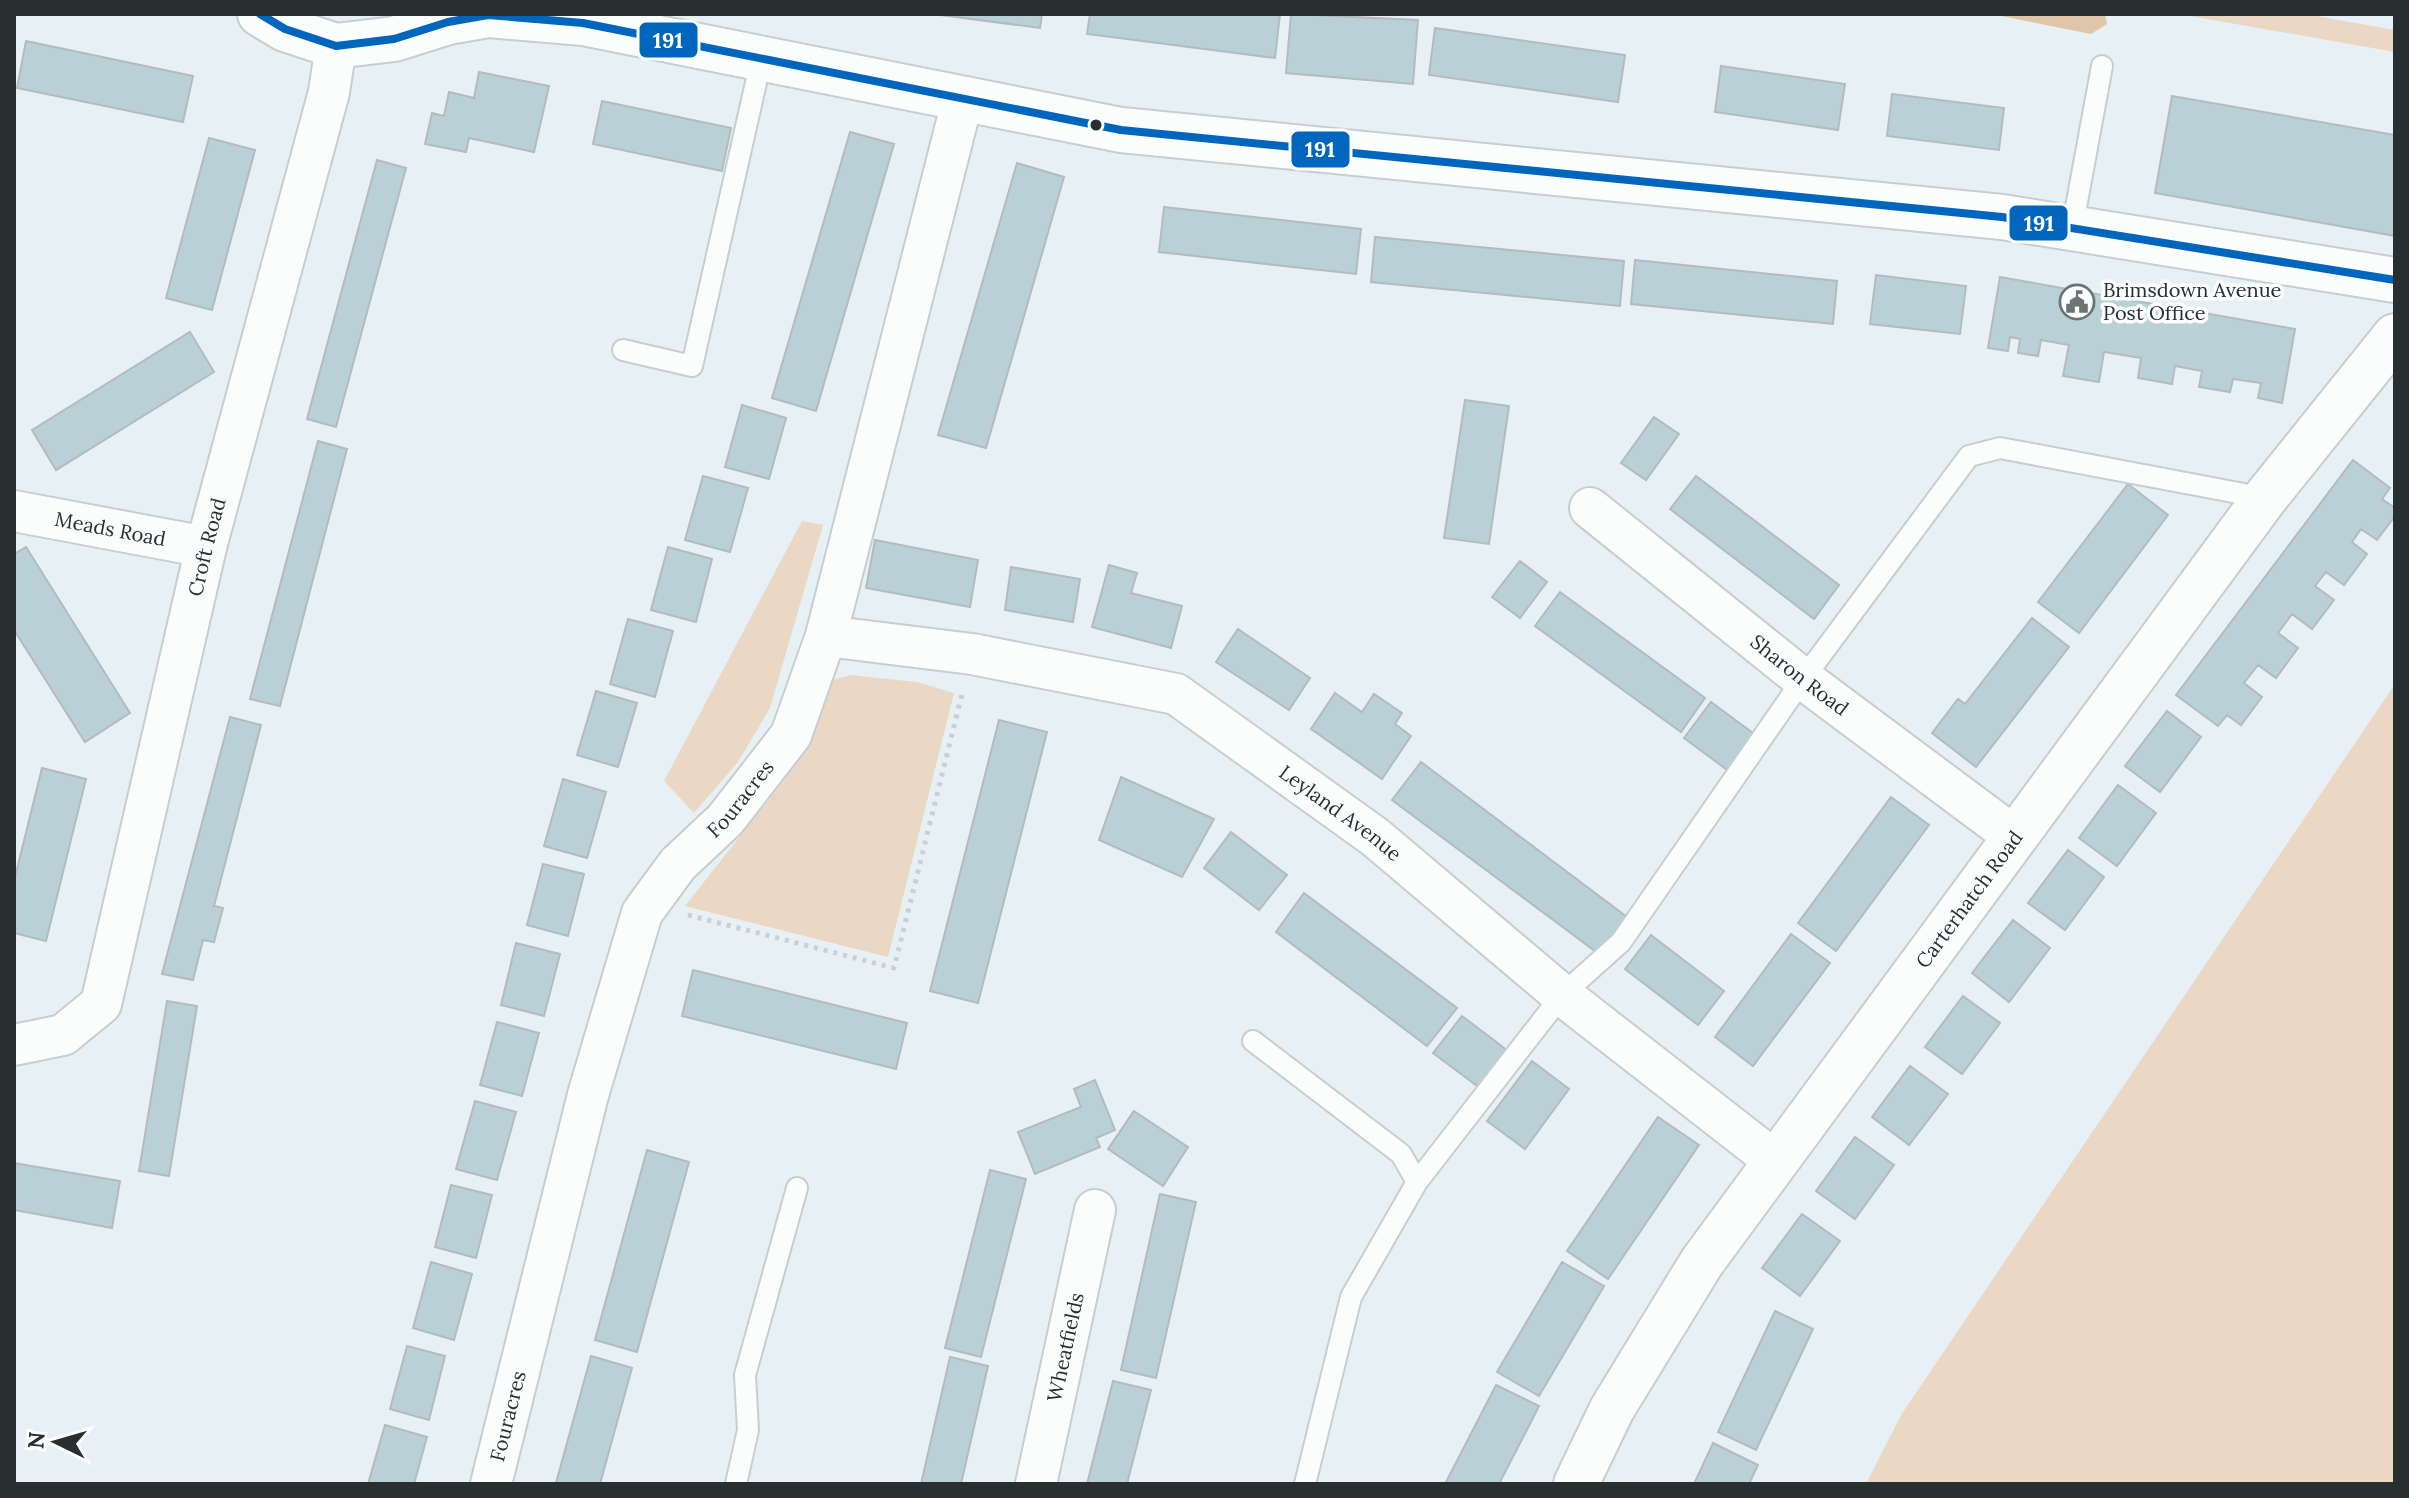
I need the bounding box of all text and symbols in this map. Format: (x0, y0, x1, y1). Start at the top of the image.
line badge: 191 (638, 21, 699, 59)
text: 191 (653, 26, 683, 54)
unlabelled marker (1088, 117, 1104, 133)
line badge: 191 (1290, 130, 1351, 169)
text: 191 (1305, 135, 1335, 163)
line badge: 191 (2008, 204, 2069, 242)
text: 191 (2024, 209, 2054, 237)
place label: Brimsdown Avenue Post Office (2103, 277, 2282, 325)
public building icon: Brimsdown Avenue Post Office (2058, 283, 2096, 321)
street label: Croft Road (182, 495, 231, 599)
street label: Meads Road (53, 506, 168, 551)
street label: Sharon Road (1746, 629, 1854, 721)
street label: Fouracres (701, 755, 779, 843)
street label: Leyland Avenue (1275, 759, 1407, 866)
street label: Carterhatch Road (1910, 825, 2028, 973)
street label: Wheatfields (1041, 1290, 1089, 1404)
street label: Fouracres (484, 1368, 531, 1464)
north arrow (16, 1402, 96, 1482)
text: N (21, 1431, 51, 1450)

